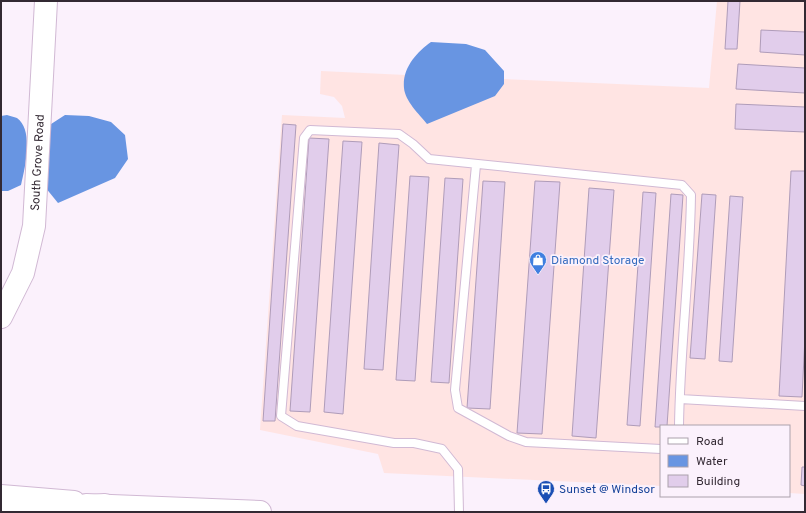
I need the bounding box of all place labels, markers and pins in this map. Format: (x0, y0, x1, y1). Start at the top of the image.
shop icon: Diamond Storage (528, 250, 548, 275)
place label: Diamond Storage (551, 253, 644, 269)
bus stop icon: Sunset @ Windsor (536, 479, 556, 504)
place label: Sunset @ Windsor (559, 482, 655, 498)

